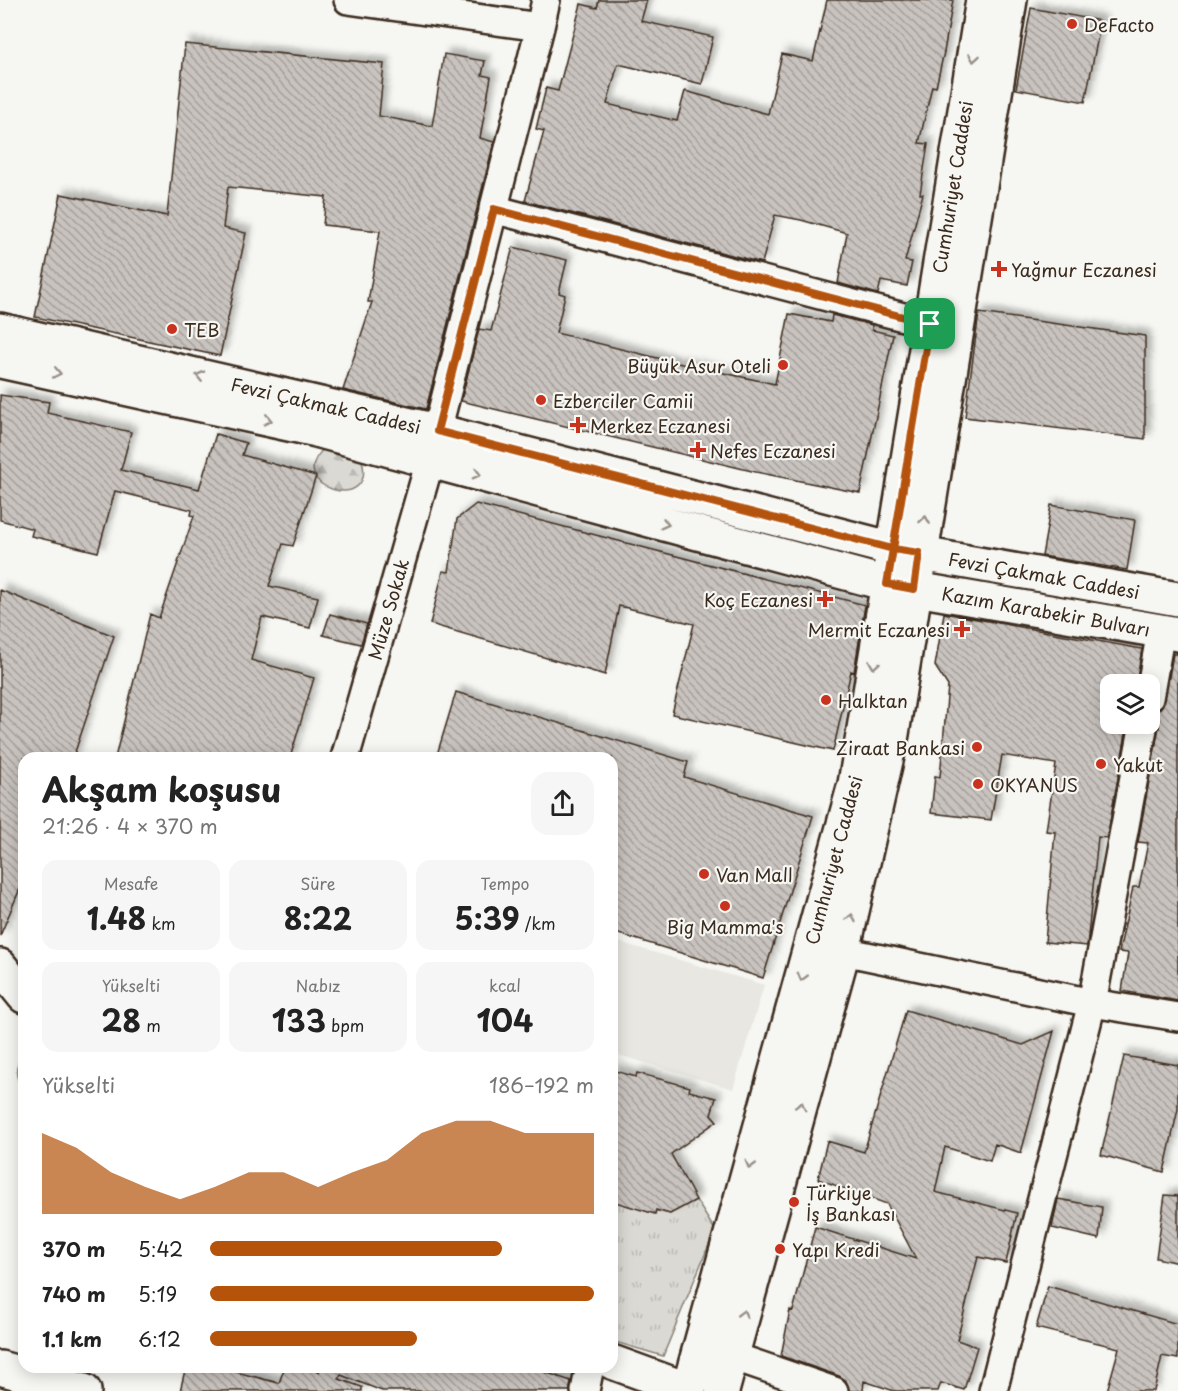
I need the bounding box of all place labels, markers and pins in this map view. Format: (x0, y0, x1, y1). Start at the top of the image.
place label: DeFacto (1084, 11, 1154, 38)
marker: DeFacto (1065, 17, 1079, 31)
place label: Yağmur Eczanesi (1011, 256, 1157, 283)
marker: Yağmur Eczanesi (992, 262, 1006, 276)
pin (904, 298, 955, 349)
place label: TEB (184, 316, 219, 343)
marker: TEB (165, 322, 179, 336)
place label: Büyük Asur Oteli (627, 352, 771, 379)
marker: Büyük Asur Oteli (776, 358, 790, 372)
place label: Ezberciler Camii (553, 387, 693, 414)
marker: Ezberciler Camii (534, 393, 548, 407)
place label: Merkez Eczanesi (590, 412, 730, 439)
marker: Merkez Eczanesi (571, 418, 585, 432)
place label: Nefes Eczanesi (710, 437, 836, 464)
marker: Nefes Eczanesi (691, 443, 705, 457)
place label: Koç Eczanesi (704, 586, 813, 613)
marker: Koç Eczanesi (818, 592, 832, 606)
place label: Mermit Eczanesi (808, 616, 950, 643)
marker: Mermit Eczanesi (955, 622, 969, 636)
place label: Halktan (838, 687, 908, 714)
marker: Halktan (819, 693, 833, 707)
place label: Ziraat Bankasi (836, 734, 965, 761)
marker: Ziraat Bankasi (970, 740, 984, 754)
place label: Yakut (1113, 751, 1163, 778)
marker: Yakut (1094, 757, 1108, 771)
place label: OKYANUS (990, 771, 1078, 798)
marker: OKYANUS (971, 777, 985, 791)
place label: Van Mall (716, 861, 793, 888)
marker: Van Mall (697, 867, 711, 881)
marker: Big Mamma's (718, 899, 732, 913)
place label: Big Mamma's (666, 913, 784, 940)
place label: Türkiye İş Bankası (806, 1179, 895, 1227)
marker: Türkiye İş Bankası (787, 1195, 801, 1209)
place label: Yapı Kredi (792, 1236, 880, 1263)
marker: Yapı Kredi (773, 1242, 787, 1256)

